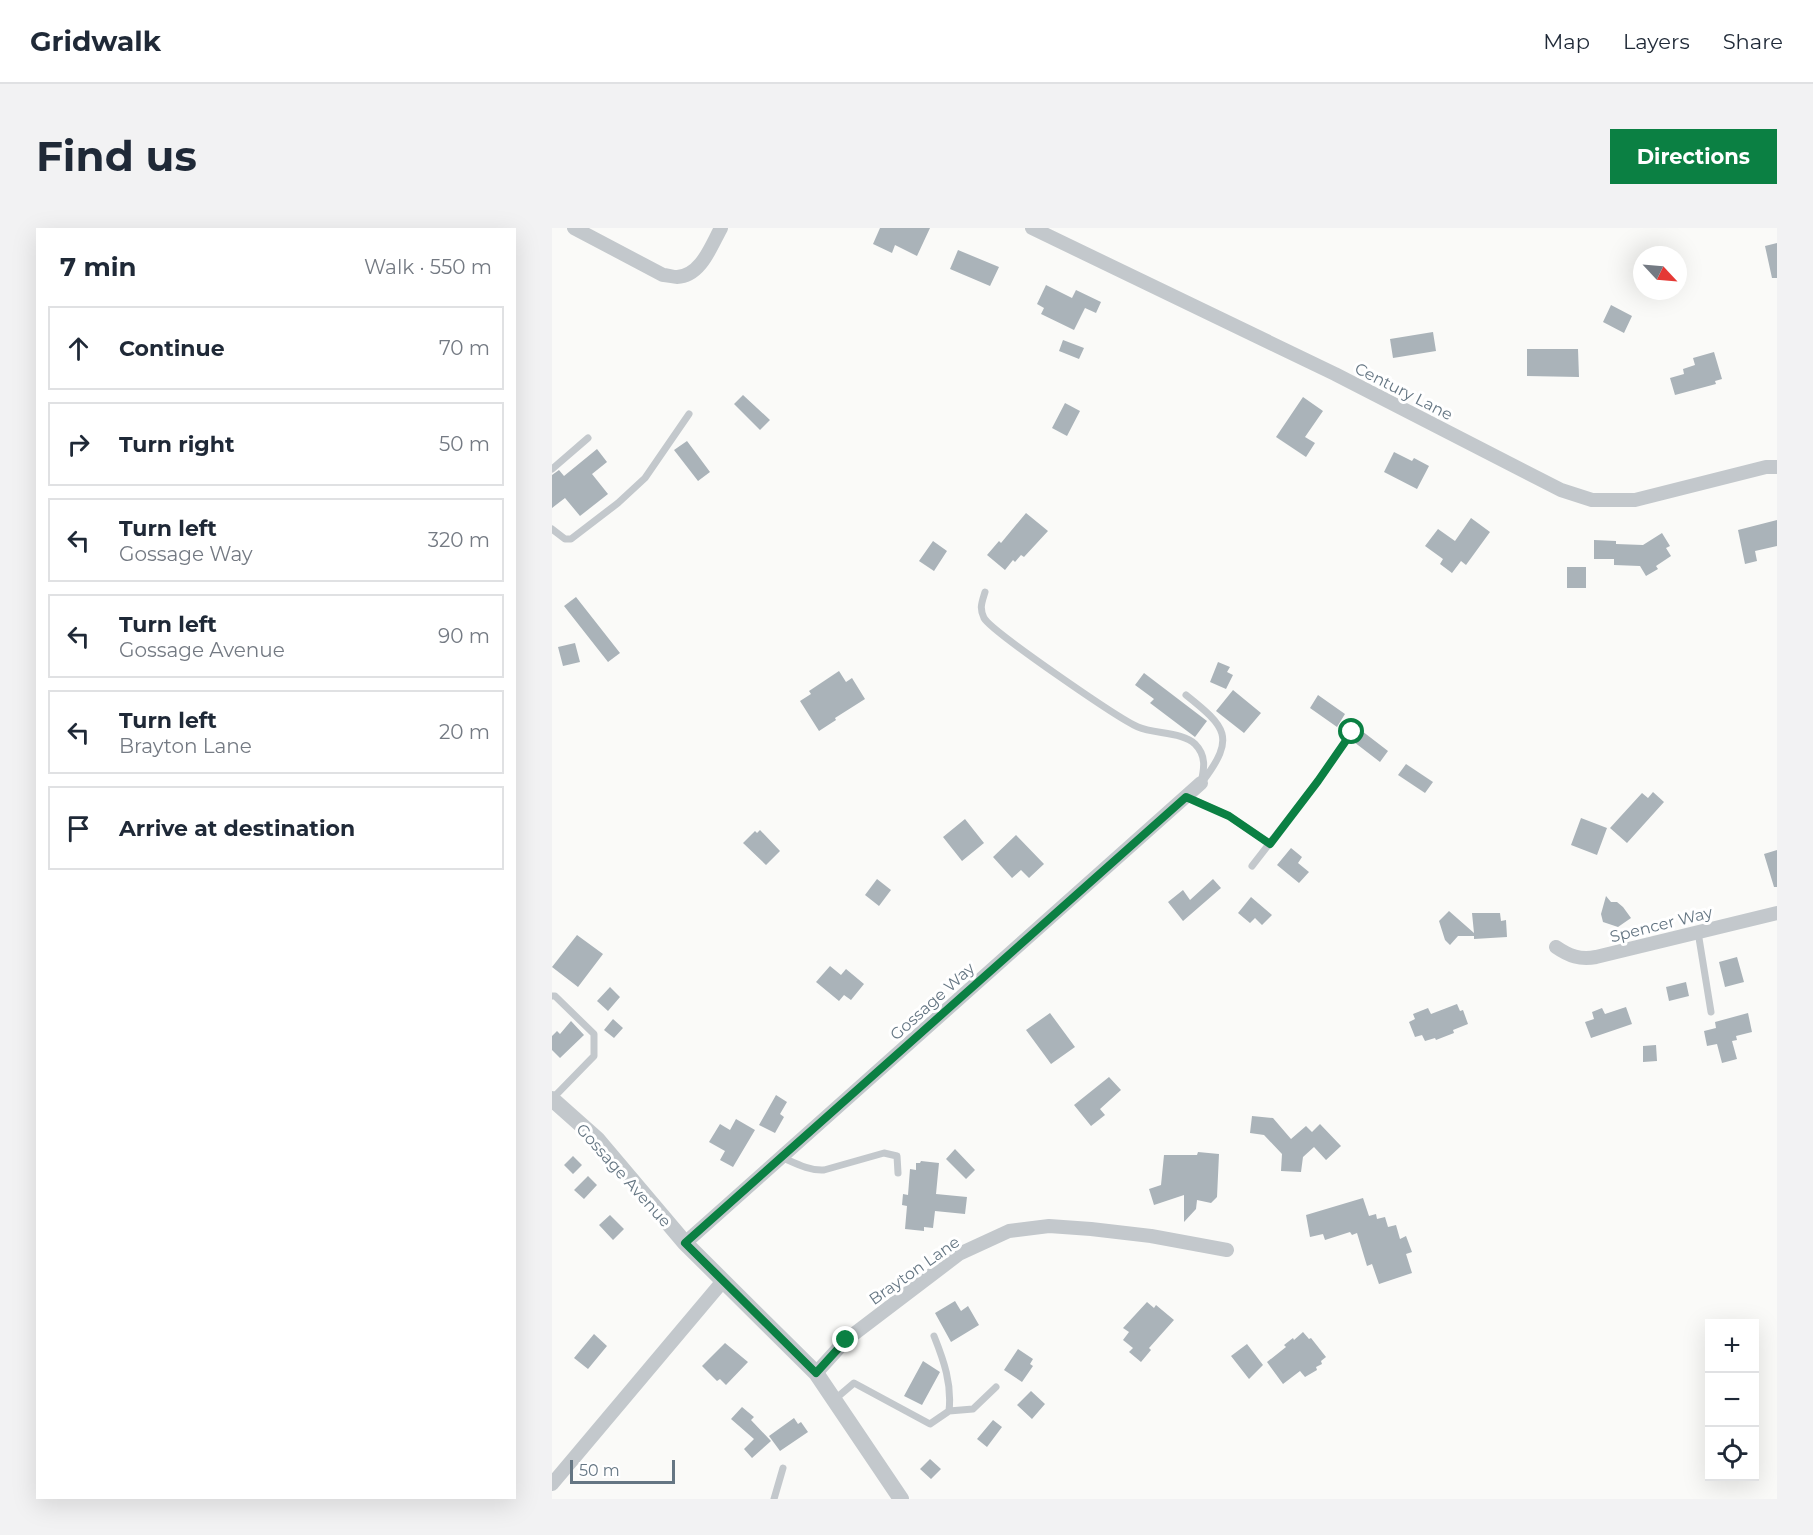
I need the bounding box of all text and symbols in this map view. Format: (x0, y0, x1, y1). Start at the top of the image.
text: Gridwalk (30, 24, 161, 58)
text: Map (1543, 29, 1590, 54)
text: Layers (1623, 29, 1690, 54)
text: Share (1723, 29, 1783, 54)
button: Directions (1610, 129, 1777, 184)
text: Find us (36, 130, 197, 182)
north arrow (1633, 246, 1687, 300)
text: 7 min (60, 251, 137, 283)
text: Walk · 550 m (364, 255, 492, 279)
icon: ahead (62, 332, 95, 365)
text: Continue (119, 335, 225, 362)
text: 70 m (439, 336, 490, 360)
street label: Century Lane (1352, 359, 1456, 424)
icon: right (62, 428, 95, 461)
text: Turn right (119, 431, 234, 458)
text: 50 m (439, 432, 490, 456)
text: Turn left (119, 515, 217, 542)
icon: left (62, 524, 95, 557)
text: 320 m (428, 528, 490, 552)
text: Gossage Way (119, 542, 253, 566)
text: Turn left (119, 611, 217, 638)
icon: left (62, 620, 95, 653)
text: 90 m (438, 624, 490, 648)
text: Gossage Avenue (119, 638, 285, 662)
text: Turn left (119, 707, 217, 734)
icon: left (62, 716, 95, 749)
route start (1338, 718, 1364, 744)
text: 20 m (439, 720, 490, 744)
text: Brayton Lane (119, 734, 252, 758)
icon: arrive (62, 812, 95, 845)
text: Arrive at destination (119, 815, 355, 842)
street label: Spencer Way (1608, 902, 1715, 946)
street label: Gossage Way (886, 958, 979, 1044)
street label: Gossage Avenue (572, 1120, 675, 1231)
street label: Brayton Lane (865, 1232, 963, 1309)
map controls (1705, 1319, 1759, 1481)
button: + (1705, 1319, 1759, 1373)
route end (832, 1326, 858, 1352)
button: − (1705, 1373, 1759, 1427)
button: locate (1705, 1427, 1759, 1481)
scale bar (570, 1457, 675, 1484)
text: 50 m (579, 1461, 620, 1480)

